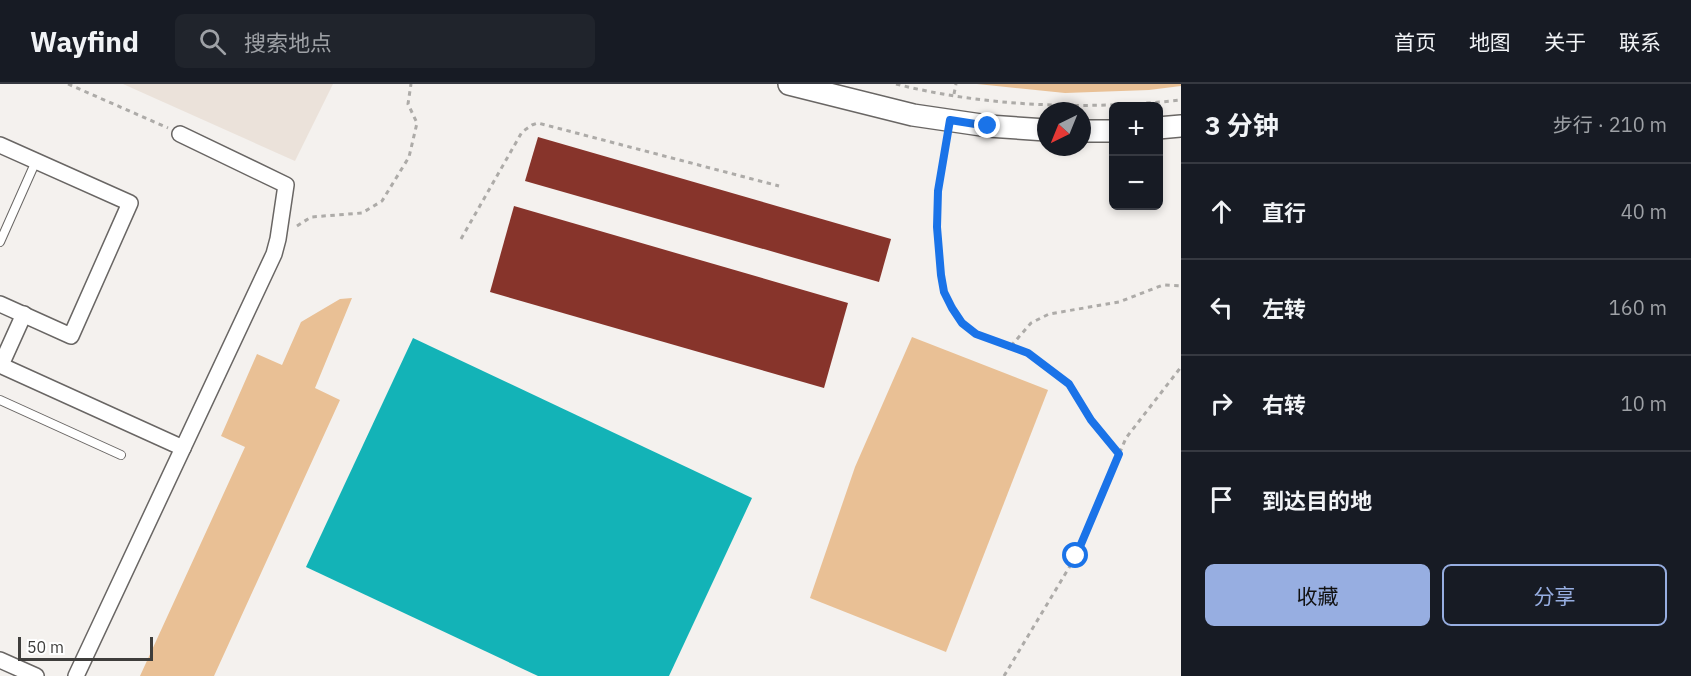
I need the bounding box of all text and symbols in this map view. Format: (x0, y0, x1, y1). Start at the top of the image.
search box (175, 14, 595, 68)
text: Wayfind (30, 23, 139, 60)
icon: search (196, 25, 229, 58)
text: 搜索地点 (244, 28, 332, 57)
text: 首页 (1394, 28, 1436, 56)
text: 地图 (1469, 28, 1511, 56)
text: 关于 (1544, 28, 1586, 56)
text: 联系 (1619, 28, 1661, 56)
north arrow (1037, 102, 1091, 156)
map controls (1109, 102, 1163, 210)
button: + (1109, 102, 1163, 156)
text: 3 分钟 (1205, 108, 1279, 142)
text: 步行 · 210 m (1553, 111, 1667, 138)
route end (974, 112, 1000, 138)
button: − (1109, 156, 1163, 210)
icon: ahead (1205, 195, 1238, 228)
text: 直行 (1262, 198, 1306, 227)
text: 40 m (1621, 198, 1667, 225)
icon: left (1205, 291, 1238, 324)
text: 左转 (1262, 294, 1306, 323)
text: 160 m (1609, 294, 1667, 321)
icon: right (1205, 387, 1238, 420)
text: 右转 (1262, 390, 1306, 419)
text: 10 m (1621, 390, 1667, 417)
icon: arrive (1205, 483, 1238, 516)
text: 到达目的地 (1262, 486, 1372, 515)
route start (1062, 542, 1088, 568)
button: 收藏 (1205, 564, 1430, 626)
button: 分享 (1442, 564, 1667, 626)
scale bar (18, 634, 153, 662)
text: 50 m (27, 637, 64, 657)

